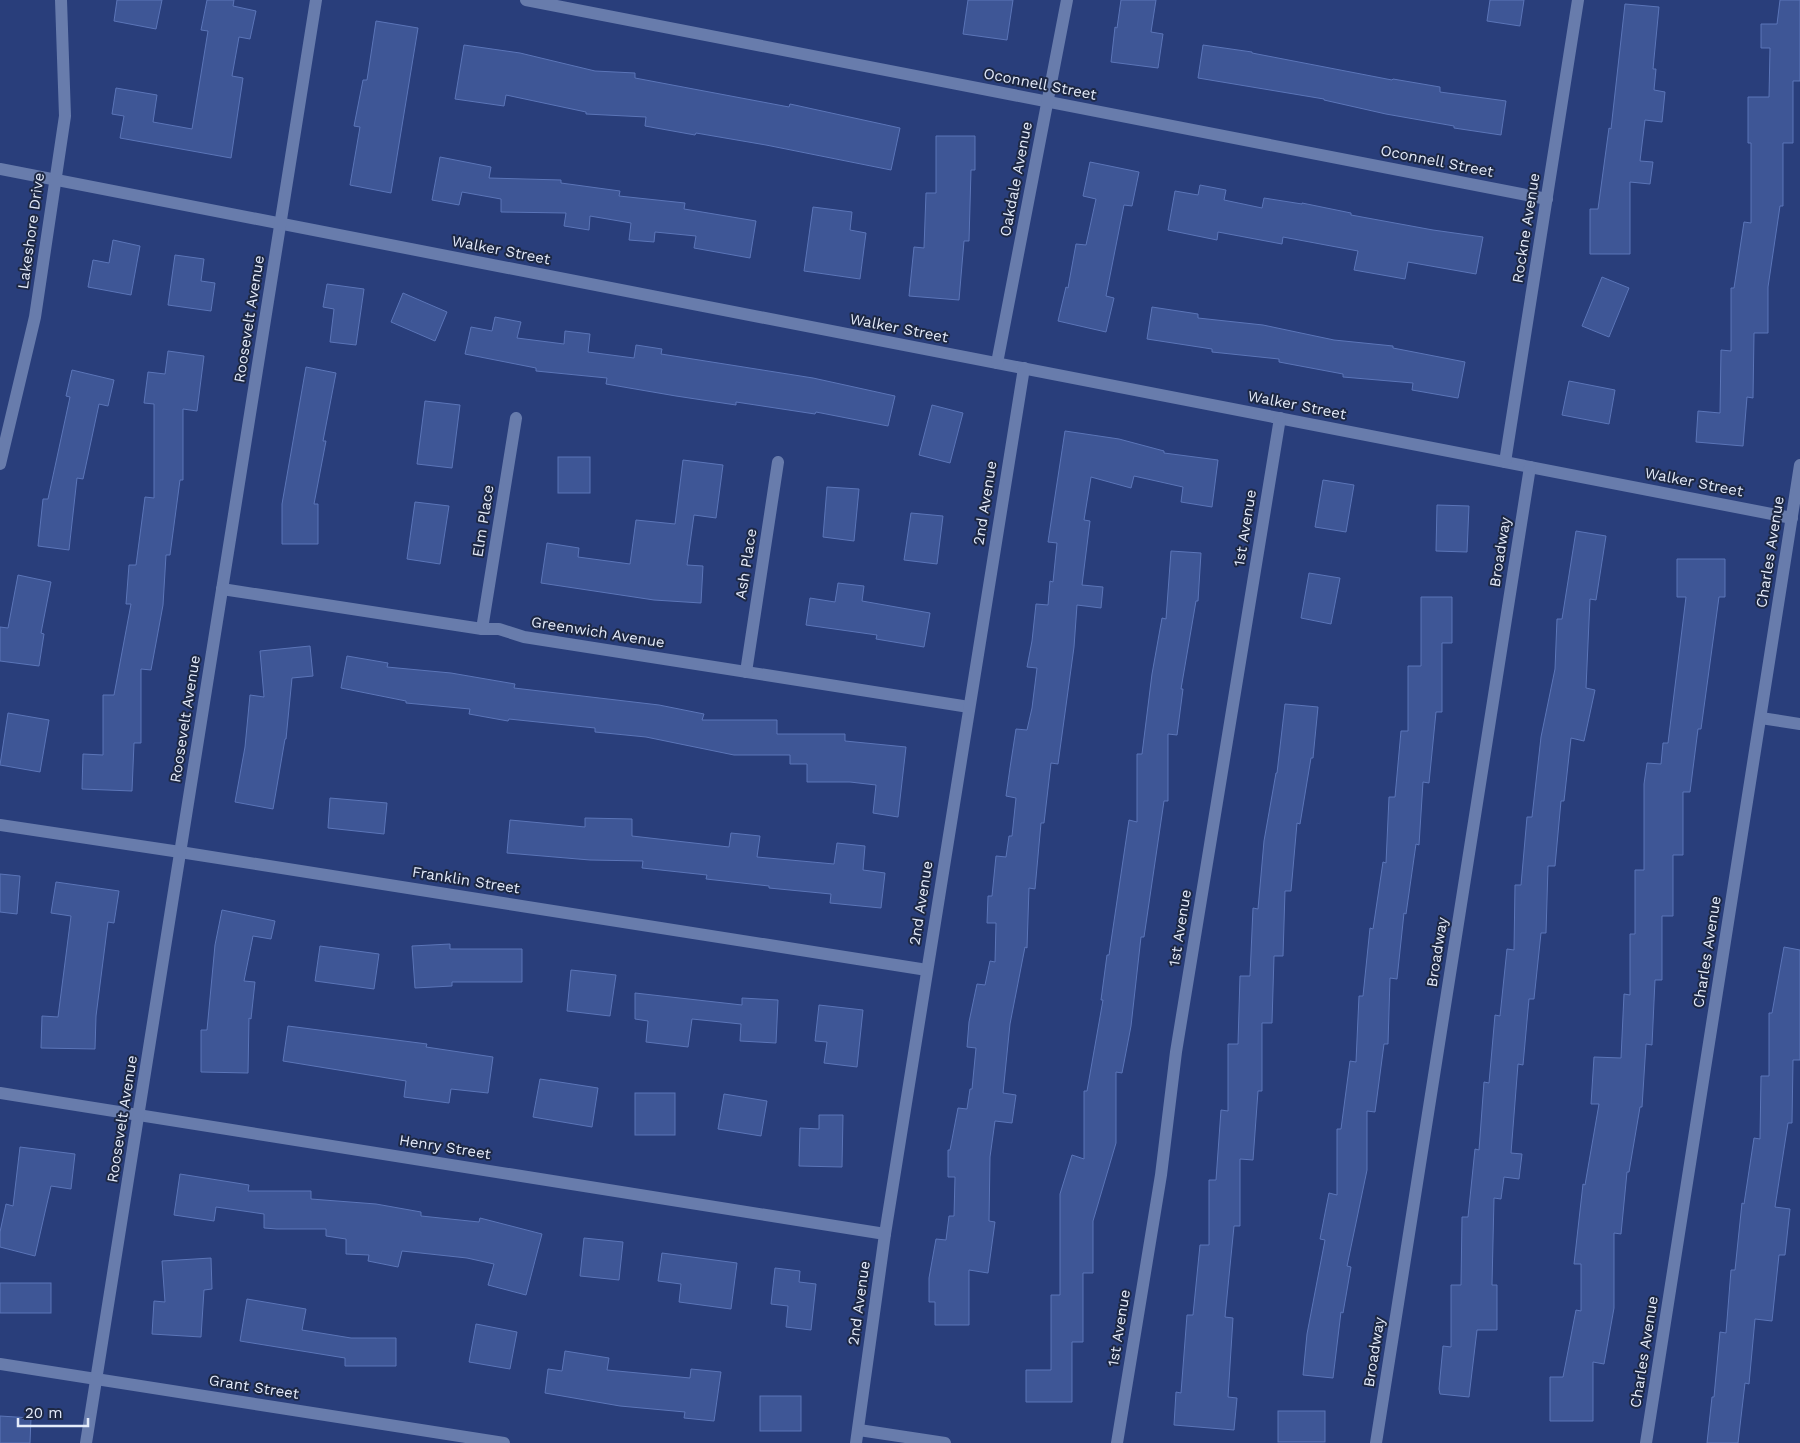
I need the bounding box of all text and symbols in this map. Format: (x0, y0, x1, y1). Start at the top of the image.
street label: Oconnell Street (982, 64, 1099, 104)
street label: Oakdale Avenue (996, 120, 1036, 238)
street label: Oconnell Street (1379, 141, 1496, 181)
street label: Lakeshore Drive (14, 172, 48, 290)
street label: Rockne Avenue (1508, 172, 1544, 284)
street label: Walker Street (450, 232, 552, 268)
street label: Roosevelt Avenue (230, 254, 268, 384)
street label: Walker Street (848, 310, 950, 346)
street label: Walker Street (1246, 387, 1348, 423)
street label: 2nd Avenue (969, 460, 1001, 546)
street label: Walker Street (1643, 464, 1745, 500)
street label: Elm Place (468, 484, 498, 558)
street label: 1st Avenue (1230, 488, 1260, 568)
street label: Charles Avenue (1752, 495, 1788, 609)
street label: Broadway (1486, 515, 1514, 588)
street label: Ash Place (732, 527, 760, 601)
street label: Greenwich Avenue (530, 613, 666, 651)
street label: Roosevelt Avenue (166, 654, 204, 784)
street label: 2nd Avenue (905, 860, 937, 946)
street label: Franklin Street (411, 863, 522, 898)
street label: 1st Avenue (1165, 888, 1195, 968)
street label: Charles Avenue (1689, 895, 1725, 1009)
street label: Broadway (1423, 915, 1451, 988)
street label: Roosevelt Avenue (103, 1054, 141, 1184)
street label: Henry Street (398, 1131, 493, 1163)
street label: 2nd Avenue (844, 1260, 874, 1346)
street label: 1st Avenue (1104, 1288, 1134, 1368)
street label: Charles Avenue (1626, 1295, 1662, 1409)
street label: Broadway (1360, 1315, 1388, 1388)
street label: Grant Street (208, 1371, 301, 1403)
scale bar (18, 1396, 88, 1428)
text: 20 m (25, 1404, 63, 1422)

